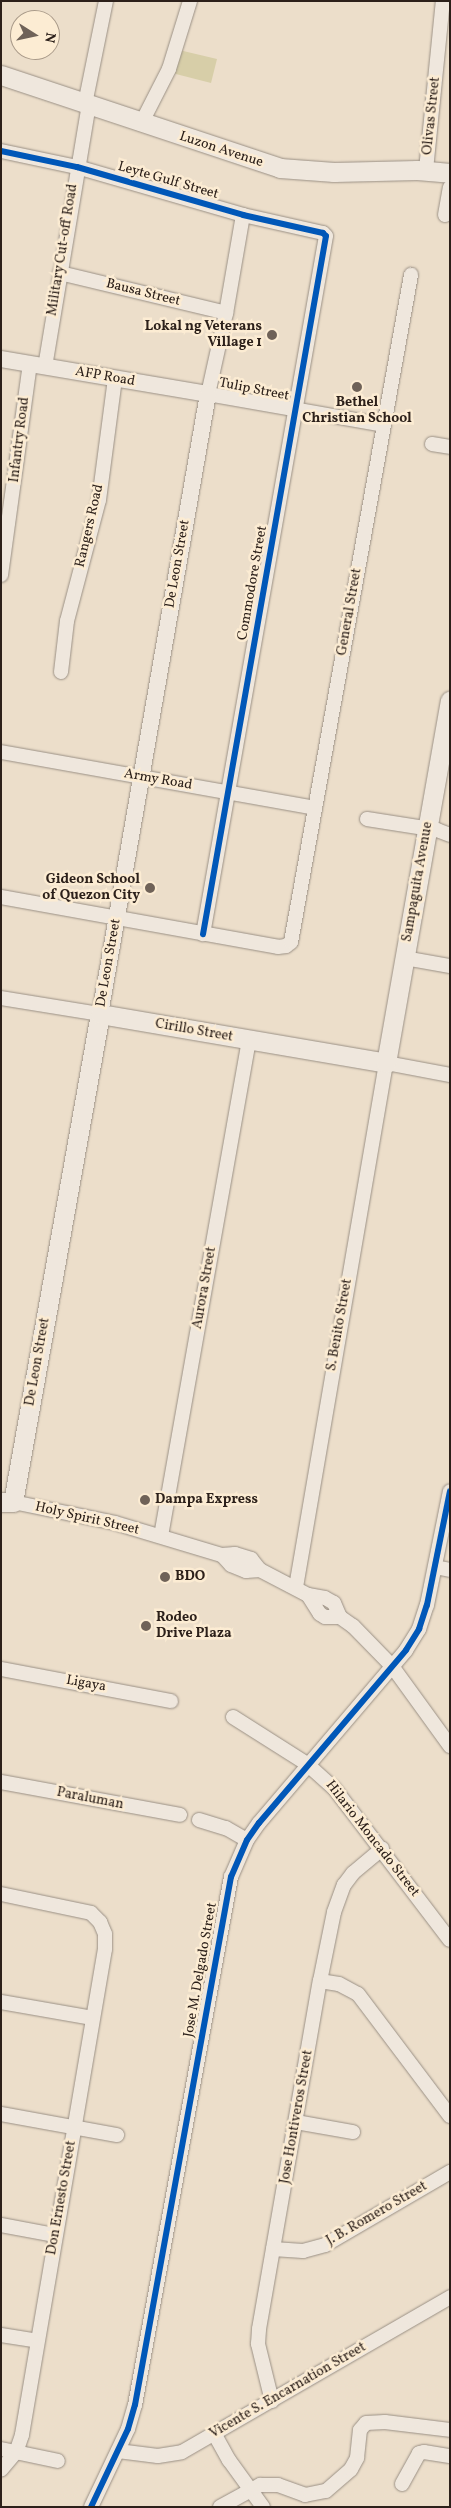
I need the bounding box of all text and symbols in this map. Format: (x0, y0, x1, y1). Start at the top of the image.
north arrow (10, 10, 60, 60)
text: N (39, 31, 60, 44)
street label: Olivas Street (420, 76, 444, 156)
street label: Luzon Avenue (177, 129, 265, 171)
street label: Leyte Gulf Street (116, 159, 220, 203)
street label: Military Cut-off Road (44, 183, 82, 317)
street label: Bausa Street (104, 276, 182, 310)
place label: Lokal ng Veterans Village 1 (144, 319, 262, 352)
marker: Lokal ng Veterans Village 1 (266, 329, 278, 341)
street label: AFP Road (74, 363, 136, 391)
street label: Tulip Street (217, 375, 291, 405)
marker: Bethel Christian School (351, 381, 363, 393)
place label: Bethel Christian School (302, 395, 412, 428)
street label: Infantry Road (6, 396, 34, 484)
street label: Rangers Road (72, 483, 108, 569)
street label: De Leon Street (162, 519, 194, 609)
street label: Commodore Street (235, 524, 271, 642)
street label: General Street (334, 567, 366, 657)
street label: Army Road (122, 766, 194, 794)
street label: Sampaguita Avenue (399, 821, 437, 943)
place label: Gideon School of Quezon City (43, 872, 140, 904)
marker: Gideon School of Quezon City (144, 882, 156, 894)
street label: De Leon Street (93, 918, 125, 1008)
street label: Cirillo Street (154, 1016, 234, 1046)
street label: Aurora Street (190, 1246, 220, 1330)
street label: S. Benito Street (324, 1278, 356, 1372)
street label: De Leon Street (22, 1317, 54, 1407)
place label: Dampa Express (155, 1492, 258, 1508)
marker: Dampa Express (139, 1494, 151, 1506)
street label: Holy Spirit Street (33, 1499, 141, 1539)
place label: BDO (175, 1569, 205, 1585)
marker: BDO (159, 1571, 171, 1583)
place label: Rodeo Drive Plaza (156, 1610, 232, 1642)
marker: Rodeo Drive Plaza (140, 1620, 152, 1632)
street label: Ligaya (65, 1672, 107, 1696)
street label: Hilario Moncado Street (321, 1778, 423, 1900)
street label: Paraluman (55, 1784, 125, 1814)
street label: Jose M. Delgado Street (181, 1901, 221, 2039)
street label: Jose Hontiveros Street (277, 2049, 317, 2185)
street label: Don Ernesto Street (44, 2140, 80, 2256)
street label: J. B. Romero Street (324, 2178, 430, 2250)
street label: Vicente S. Encarnation Street (207, 2339, 369, 2443)

